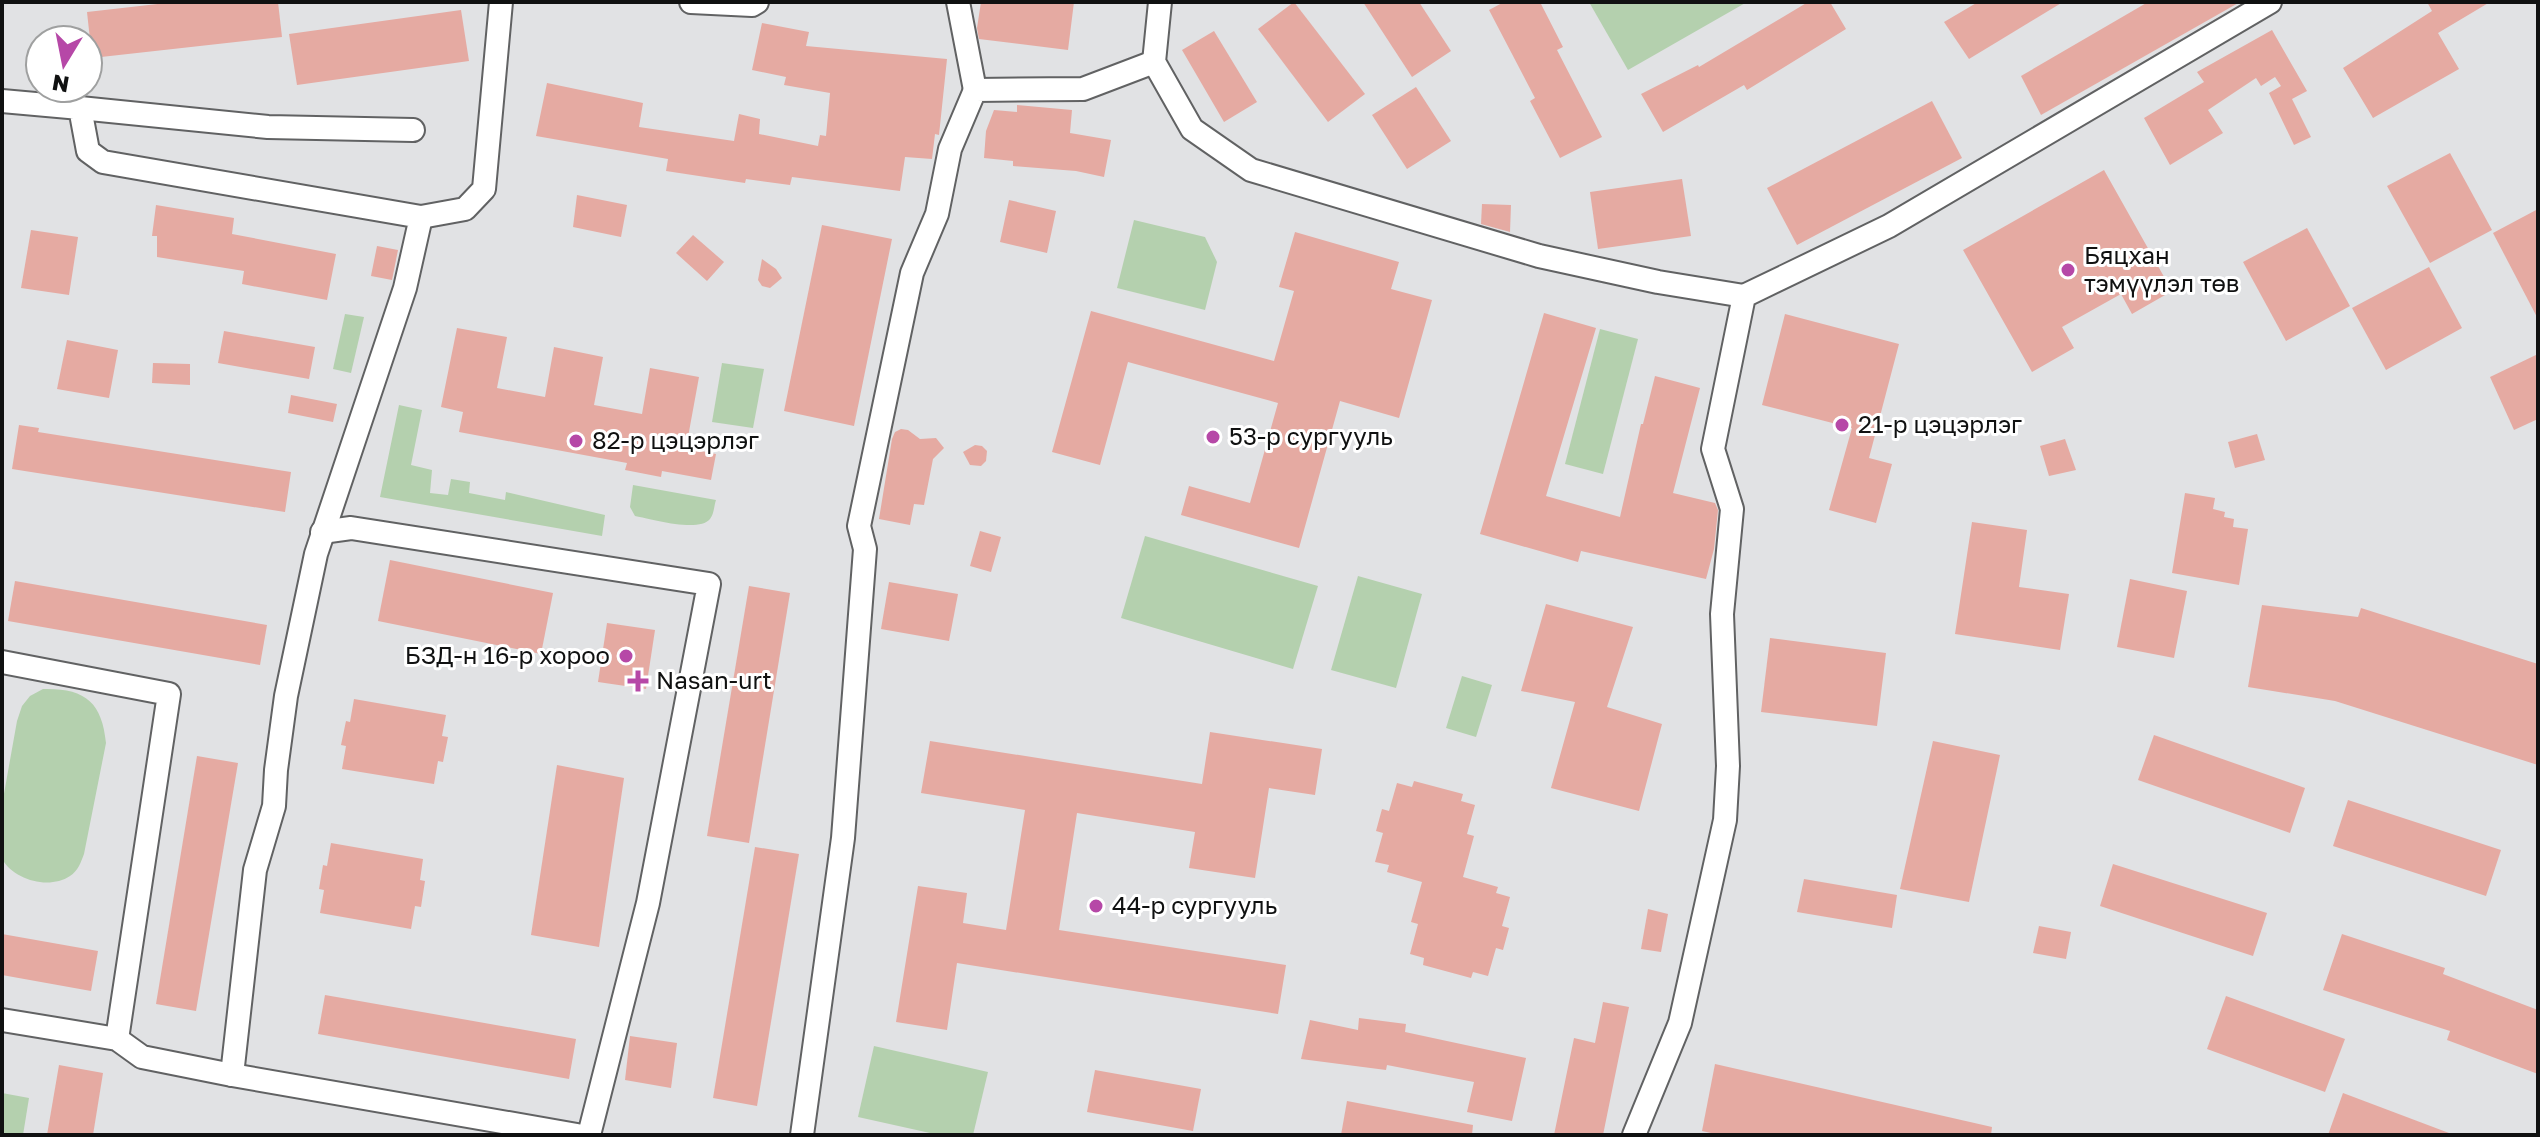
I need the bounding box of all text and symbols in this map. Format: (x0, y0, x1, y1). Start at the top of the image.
north arrow (24, 24, 104, 104)
text: N (50, 69, 71, 99)
place label: Бяцхан тэмүүлэл төв (2084, 240, 2239, 298)
marker: Бяцхан тэмүүлэл төв (2059, 261, 2077, 279)
place label: 21-р цэцэрлэг (1858, 409, 2022, 438)
marker: 21-р цэцэрлэг (1833, 416, 1851, 434)
place label: 53-р сургууль (1229, 421, 1393, 450)
place label: 82-р цэцэрлэг (592, 425, 759, 454)
marker: 53-р сургууль (1204, 428, 1222, 446)
marker: 82-р цэцэрлэг (567, 432, 585, 450)
place label: БЗД-н 16-р хороо (405, 640, 610, 669)
marker: БЗД-н 16-р хороо (617, 647, 635, 665)
place label: Nasan-urt (656, 665, 772, 694)
marker: Nasan-urt (627, 670, 649, 692)
place label: 44-р сургууль (1112, 890, 1277, 919)
marker: 44-р сургууль (1087, 897, 1105, 915)

